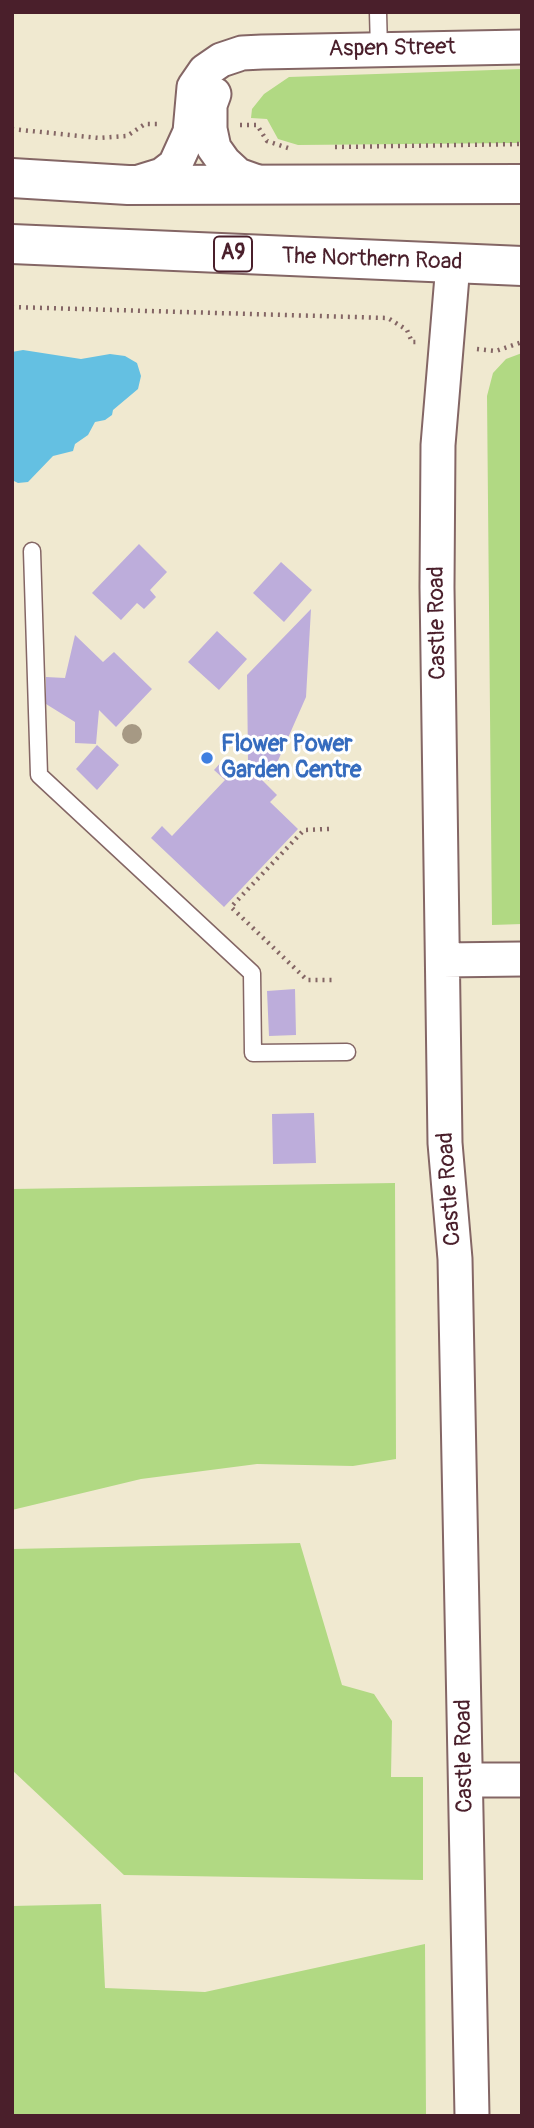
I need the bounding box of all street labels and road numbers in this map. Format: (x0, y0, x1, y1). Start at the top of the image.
street label: Aspen Street (328, 34, 456, 64)
road number: A9 (214, 236, 252, 272)
street label: The Northern Road (281, 243, 463, 277)
street label: Castle Road (423, 566, 453, 680)
street label: Castle Road (432, 1131, 468, 1247)
street label: Castle Road (450, 1699, 480, 1813)

